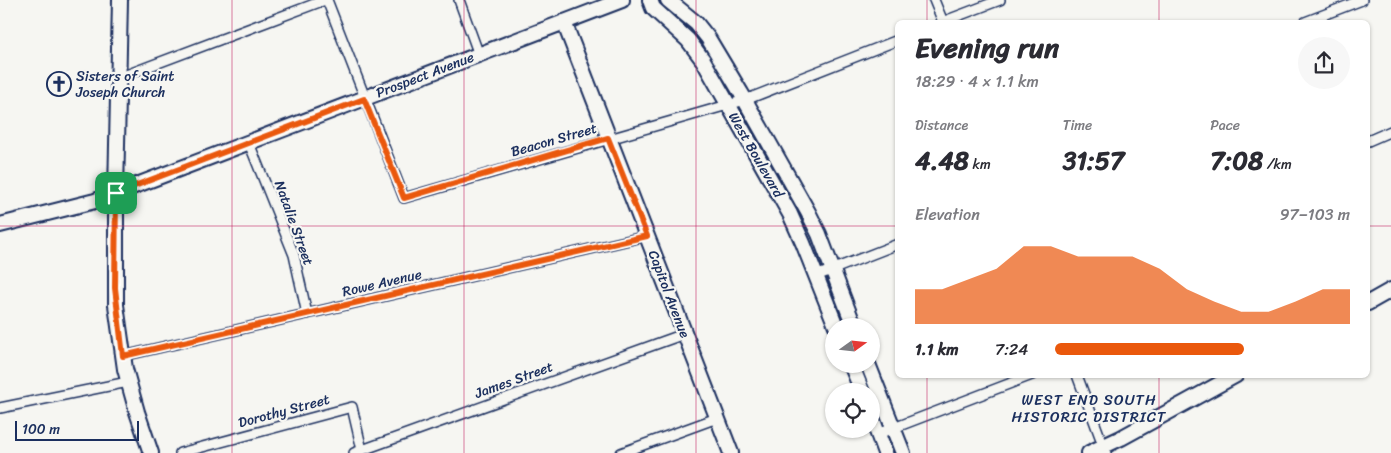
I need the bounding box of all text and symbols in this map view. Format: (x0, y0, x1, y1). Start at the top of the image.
text: Evening run (915, 23, 1059, 72)
button: share (1298, 37, 1350, 89)
street label: Prospect Avenue (372, 45, 478, 105)
place label: Sisters of Saint Joseph Church (75, 64, 174, 105)
text: 18:29 · 4 × 1.1 km (915, 67, 1039, 96)
church icon: Sisters of Saint Joseph Church (46, 71, 72, 97)
street label: West Boulevard (721, 107, 792, 204)
text: Distance (915, 113, 968, 138)
text: Time (1063, 113, 1092, 138)
text: Pace (1210, 113, 1240, 138)
street label: Beacon Street (508, 116, 600, 164)
text: 4.48 (915, 138, 969, 183)
text: 31:57 (1063, 138, 1124, 183)
text: 7:08 (1210, 138, 1263, 183)
text: km (969, 152, 991, 177)
text: /km (1263, 152, 1292, 177)
pin (95, 172, 137, 214)
street label: Natalie Street (267, 177, 321, 269)
icon: arrive (102, 179, 130, 207)
text: Elevation (915, 200, 980, 229)
text: 97–103 m (1280, 200, 1350, 229)
street label: Capitol Avenue (641, 246, 697, 342)
street label: Rowe Avenue (340, 262, 424, 304)
north arrow (825, 318, 880, 372)
map controls (825, 318, 880, 438)
text: 1.1 km (915, 335, 959, 364)
text: 7:24 (995, 335, 1028, 364)
street label: James Street (470, 354, 557, 406)
button: locate (825, 383, 880, 438)
street label: Dorothy Street (235, 387, 333, 435)
district label: WEST END SOUTH HISTORIC DISTRICT (1012, 387, 1167, 430)
text: 100 m (22, 417, 60, 442)
scale bar (15, 418, 139, 441)

